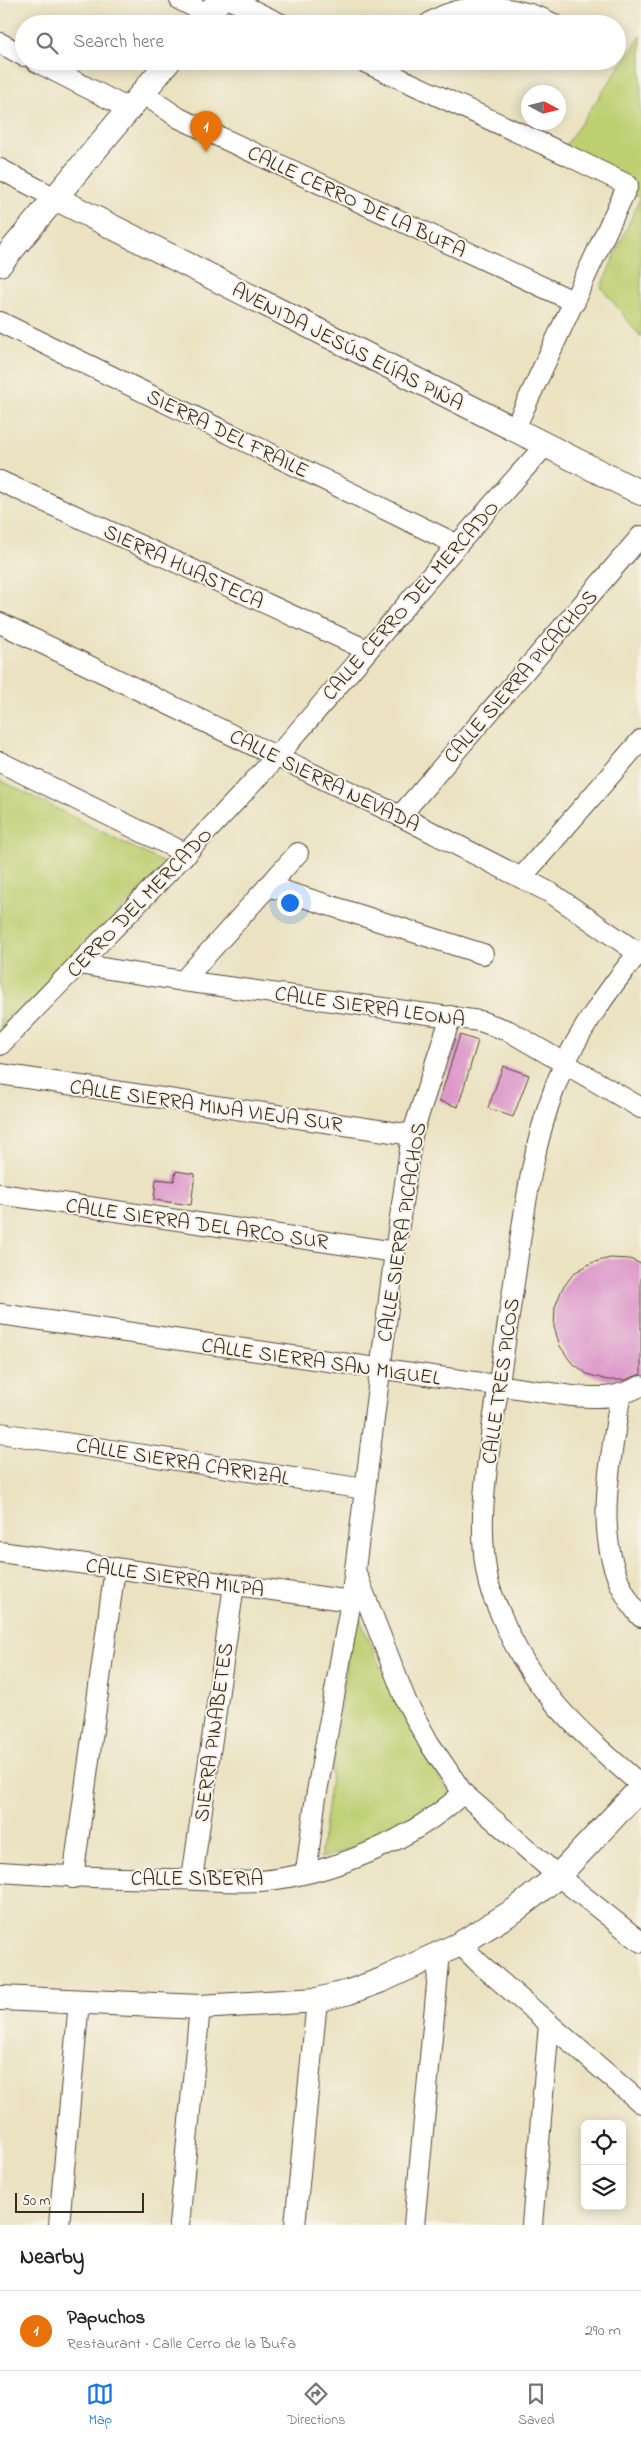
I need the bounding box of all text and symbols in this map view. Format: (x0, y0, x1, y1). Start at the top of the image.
search box (15, 15, 626, 70)
icon: search (33, 29, 61, 57)
text: Search here (73, 29, 164, 56)
north arrow (521, 85, 566, 130)
pin: 1 (190, 111, 222, 152)
street label: CALLE CERRO DE LA BUFA (242, 139, 470, 267)
street label: AVENIDA JESÚS ELÍAS PIÑA (226, 276, 468, 419)
street label: SIERRA DEL FRAILE (141, 382, 313, 487)
street label: CALLE CERRO DEL MERCADO (316, 495, 507, 708)
street label: SIERRA HUASTECA (98, 518, 268, 618)
street label: CALLE SIERRA PICACHOS (437, 584, 606, 771)
street label: CALLE SIERRA NEVADA (224, 723, 424, 841)
street label: CERRO DEL MERCADO (61, 821, 220, 985)
your location (277, 890, 303, 916)
street label: CALLE SIERRA LEONA (273, 980, 467, 1036)
street label: CALLE SIERRA MINA VIEJA SUR (68, 1073, 344, 1141)
street label: CALLE SIERRA PICACHOS (371, 1120, 435, 1344)
street label: CALLE SIERRA DEL ARCO SUR (64, 1192, 330, 1258)
street label: CALLE TRES PICOS (475, 1296, 528, 1466)
street label: CALLE SIERRA SAN MIGUEL (199, 1331, 442, 1395)
street label: CALLE SIERRA CARRIZAL (74, 1431, 292, 1495)
street label: CALLE SIERRA MILPA (84, 1552, 266, 1606)
street label: SIERRA PINABETES (188, 1641, 242, 1824)
street label: CALLE SIBERIA (131, 1865, 263, 1895)
map controls (581, 2120, 626, 2210)
button: locate (581, 2120, 626, 2165)
button: layers (581, 2165, 626, 2210)
scale bar (15, 2190, 144, 2213)
text: 50 m (22, 2191, 50, 2212)
text: Nearby (20, 2243, 84, 2273)
text: Papuchos (67, 2305, 145, 2332)
text: 1 (33, 2319, 39, 2343)
text: 290 m (585, 2319, 621, 2343)
text: Restaurant · Calle Cerro de la Bufa (67, 2332, 296, 2356)
tab: Map (86, 2380, 114, 2431)
tab: Directions (287, 2380, 345, 2431)
tab: Saved (518, 2380, 555, 2431)

